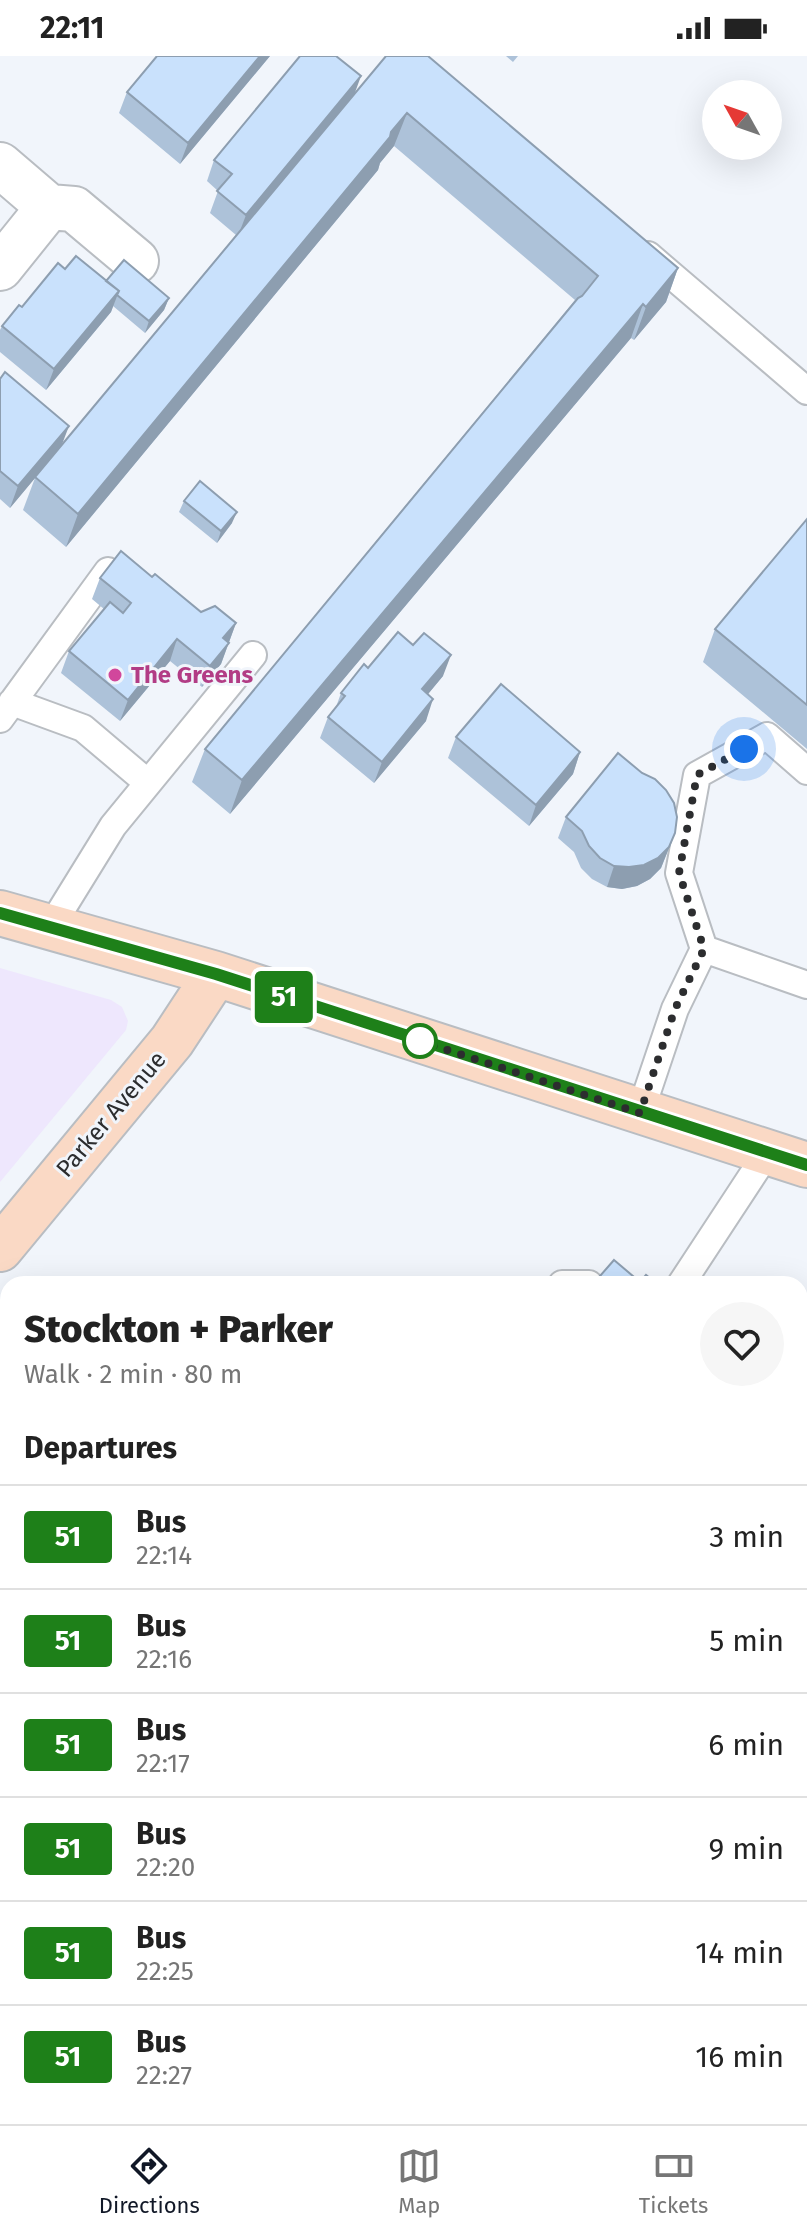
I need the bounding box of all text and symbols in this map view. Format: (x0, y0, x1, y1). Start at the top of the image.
text: 22:11 (40, 10, 105, 46)
north arrow (702, 80, 782, 160)
map controls (702, 80, 782, 160)
place label: The Greens (131, 661, 253, 689)
marker: The Greens (106, 666, 124, 684)
your location (724, 729, 764, 769)
line badge: 51 (248, 971, 320, 1023)
text: 51 (271, 980, 297, 1013)
unlabelled marker (403, 1024, 437, 1058)
street label: Parker Avenue (50, 1045, 172, 1183)
button: heart (700, 1302, 784, 1386)
text: Stockton + Parker (24, 1306, 333, 1352)
text: Walk · 2 min · 80 m (24, 1359, 242, 1390)
text: Departures (24, 1430, 177, 1466)
text: Bus (136, 1504, 186, 1540)
text: 3 min (709, 1519, 784, 1555)
text: 51 (55, 1520, 81, 1553)
text: 22:14 (136, 1540, 192, 1571)
text: Bus (136, 1608, 186, 1644)
text: 5 min (709, 1623, 784, 1659)
text: 51 (55, 1624, 81, 1657)
text: 22:16 (136, 1644, 192, 1675)
text: Bus (136, 1712, 186, 1748)
text: 6 min (708, 1727, 784, 1763)
text: 51 (55, 1728, 81, 1761)
text: 22:17 (136, 1748, 190, 1779)
text: Bus (136, 1816, 186, 1852)
text: 9 min (709, 1831, 784, 1867)
text: 51 (55, 1832, 81, 1865)
text: 22:20 (136, 1852, 195, 1883)
text: Bus (136, 1920, 186, 1956)
text: 14 min (695, 1935, 784, 1971)
text: 51 (55, 1936, 81, 1969)
text: 22:25 (136, 1956, 194, 1987)
text: Bus (136, 2024, 186, 2060)
text: 16 min (695, 2039, 784, 2075)
text: 51 (55, 2040, 81, 2073)
text: 22:27 (136, 2060, 192, 2091)
tab: Directions (99, 2144, 200, 2219)
tab: Map (397, 2144, 441, 2219)
tab: Tickets (639, 2144, 708, 2219)

